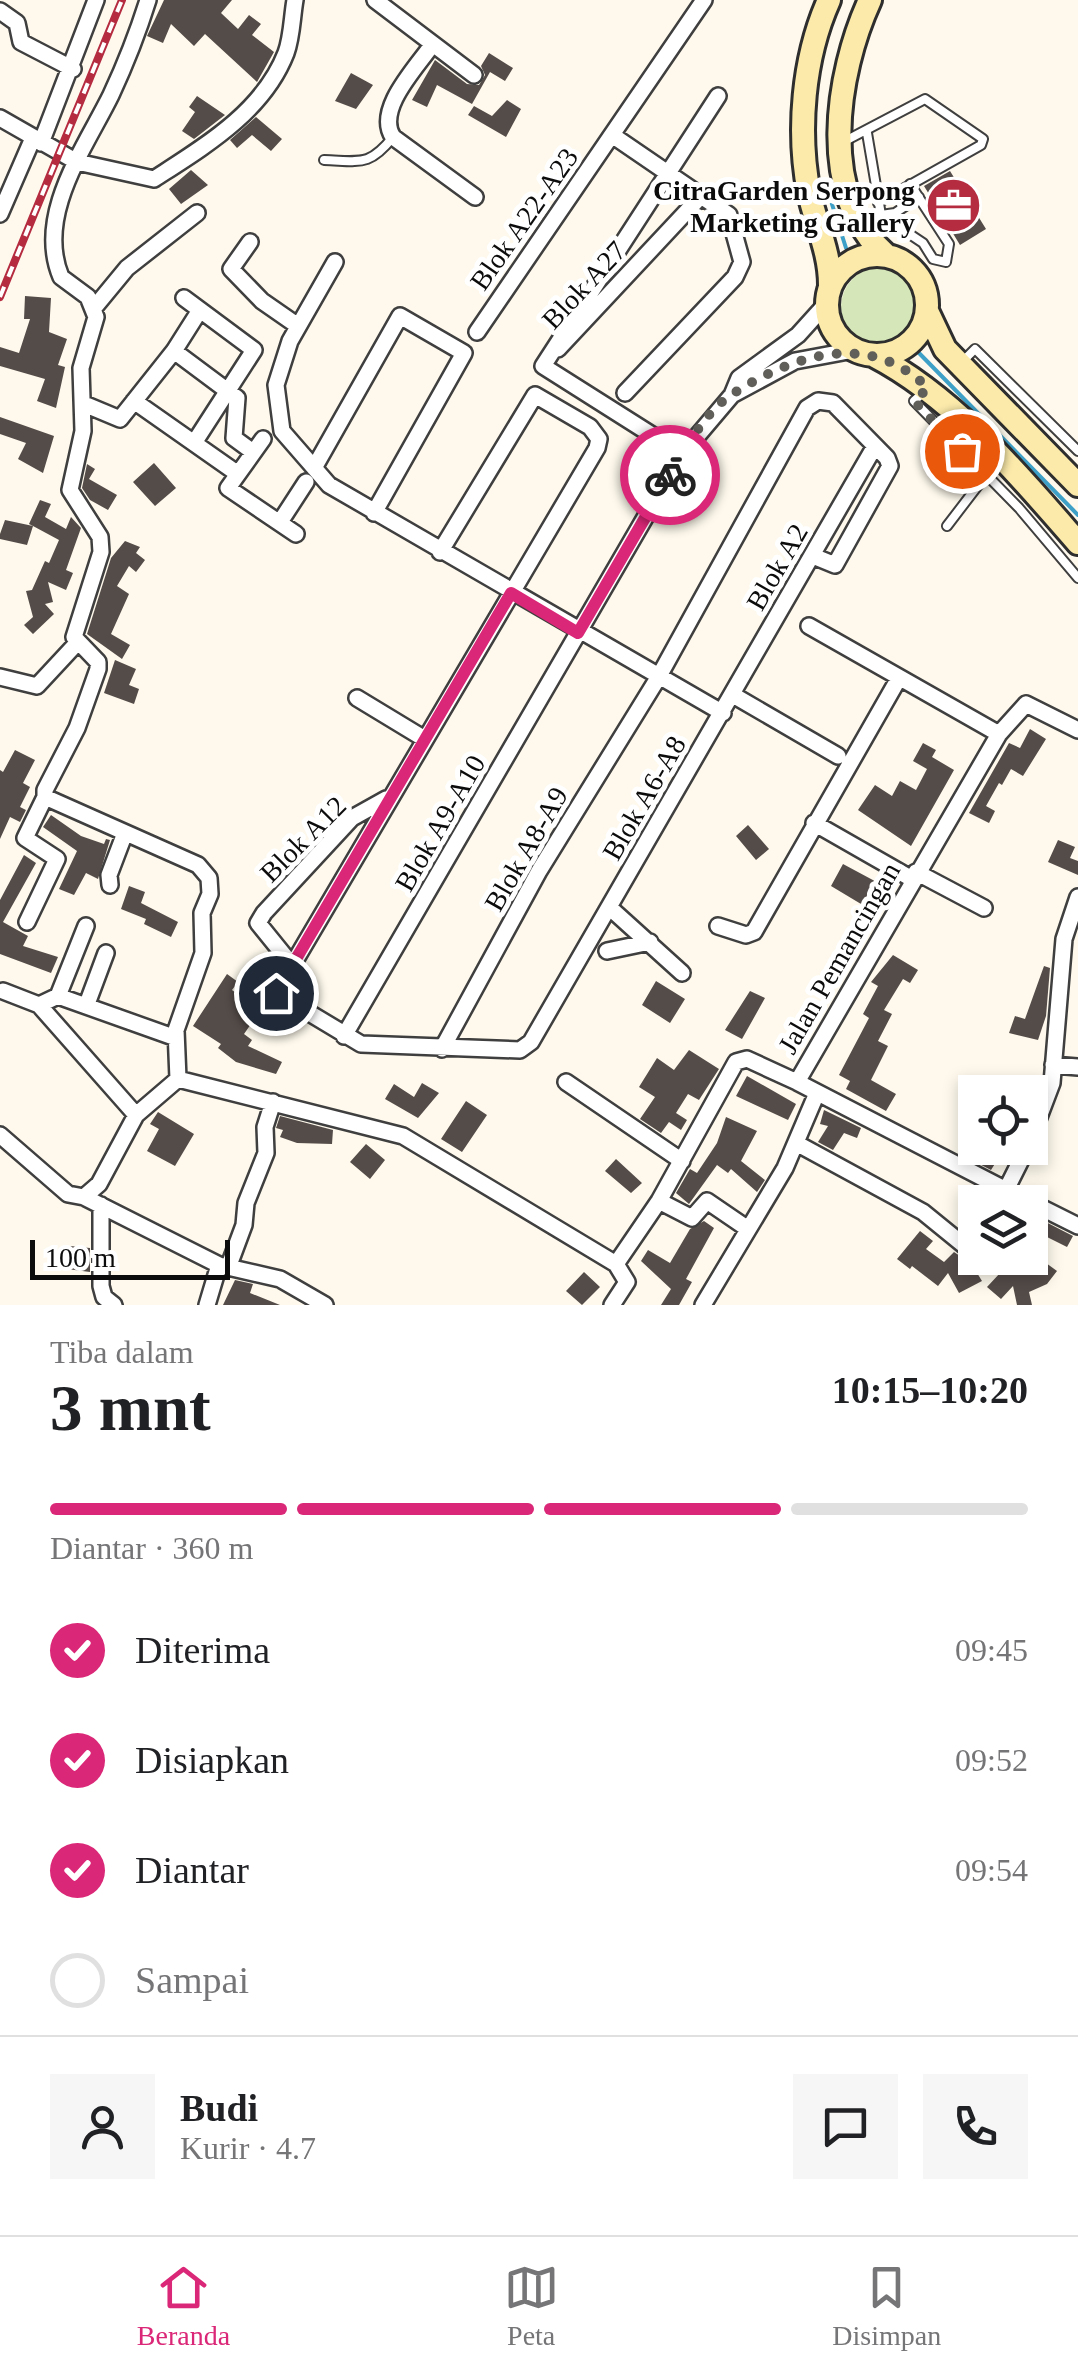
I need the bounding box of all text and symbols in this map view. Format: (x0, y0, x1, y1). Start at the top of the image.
street label: Blok A22-A23 (464, 142, 584, 296)
place label: CitraGarden Serpong Marketing Gallery (653, 175, 915, 238)
office icon: CitraGarden Serpong Marketing Gallery (924, 176, 984, 236)
street label: Blok A27 (536, 235, 632, 335)
pin (920, 409, 1005, 494)
icon: bag (935, 424, 990, 479)
courier (620, 425, 720, 525)
icon: bike (643, 448, 698, 503)
street label: Blok A2 (740, 518, 814, 616)
street label: Blok A6-A8 (596, 731, 692, 865)
street label: Blok A9-A10 (389, 750, 491, 896)
street label: Blok A8-A9 (478, 782, 574, 916)
street label: Blok A12 (254, 790, 352, 888)
street label: Jalan Pemancingan (772, 857, 906, 1059)
pin (234, 951, 319, 1036)
icon: home (249, 966, 304, 1021)
map controls (958, 1075, 1048, 1275)
button: locate (958, 1075, 1048, 1165)
button: layers (958, 1185, 1048, 1275)
scale bar (30, 1235, 230, 1280)
text: 100 m (45, 1242, 116, 1273)
text: Tiba dalam (50, 1334, 194, 1370)
text: 10:15–10:20 (832, 1369, 1028, 1411)
text: 3 mnt (50, 1372, 211, 1444)
text: Diantar · 360 m (50, 1530, 254, 1566)
icon: check (50, 1623, 105, 1678)
text: Diterima (135, 1629, 270, 1671)
text: 09:45 (955, 1632, 1028, 1668)
icon: check (50, 1733, 105, 1788)
text: Disiapkan (135, 1739, 289, 1781)
text: 09:52 (955, 1742, 1028, 1778)
icon: check (50, 1843, 105, 1898)
text: Diantar (135, 1849, 249, 1891)
text: 09:54 (955, 1852, 1028, 1888)
text: Sampai (135, 1959, 249, 2001)
button: person (50, 2074, 155, 2179)
button: chat (793, 2074, 898, 2179)
button: phone (923, 2074, 1028, 2179)
text: Budi (180, 2087, 258, 2129)
text: Kurir · 4.7 (180, 2130, 316, 2166)
tab: Beranda (137, 2260, 230, 2352)
tab: Peta (504, 2260, 559, 2352)
tab: Disimpan (832, 2260, 941, 2352)

